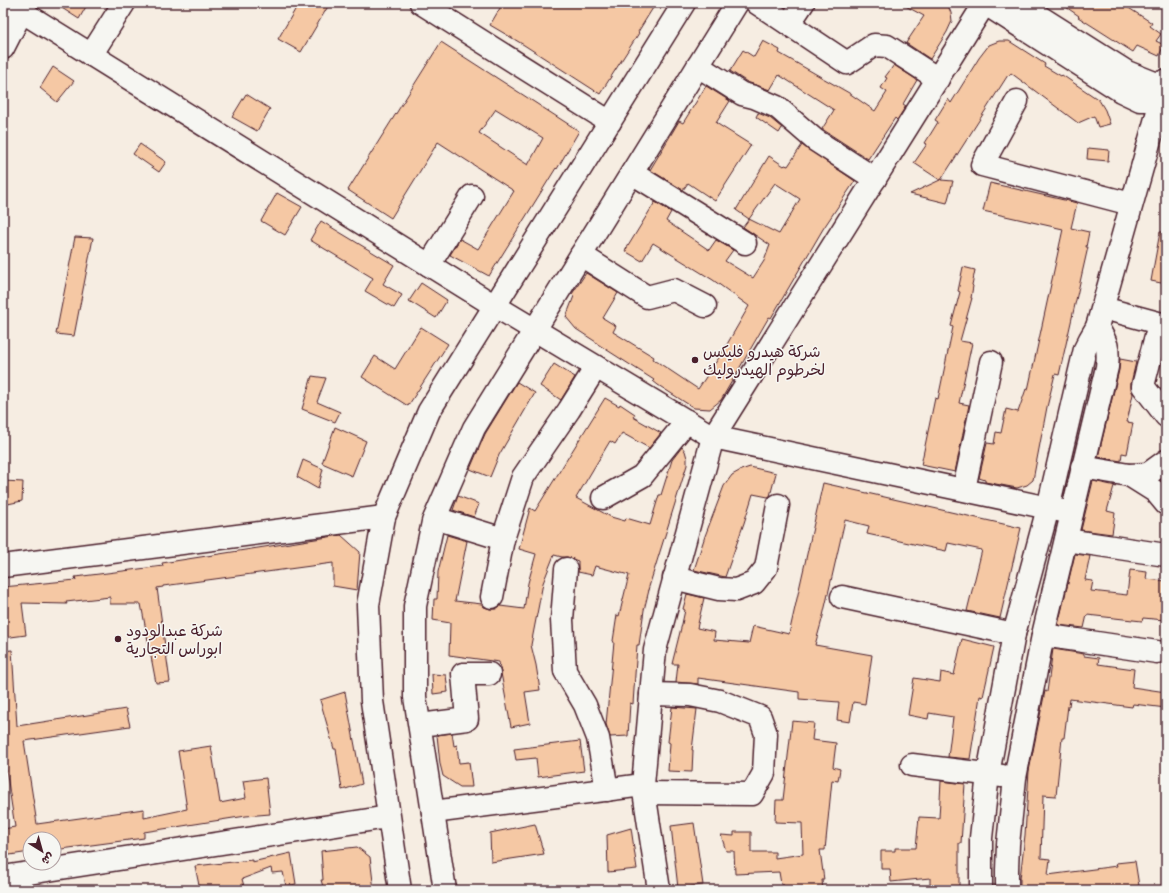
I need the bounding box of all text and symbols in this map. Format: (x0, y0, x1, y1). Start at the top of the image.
place label: شركة هيدرو فليكس لخرطوم الهيدروليك (703, 341, 825, 383)
marker: شركة هيدرو فليكس لخرطوم الهيدروليك (690, 355, 700, 365)
place label: شركة عبدالودود ابوراس التجارية (126, 620, 223, 662)
marker: شركة عبدالودود ابوراس التجارية (113, 634, 123, 644)
north arrow (22, 831, 62, 871)
text: ش (38, 848, 57, 868)

